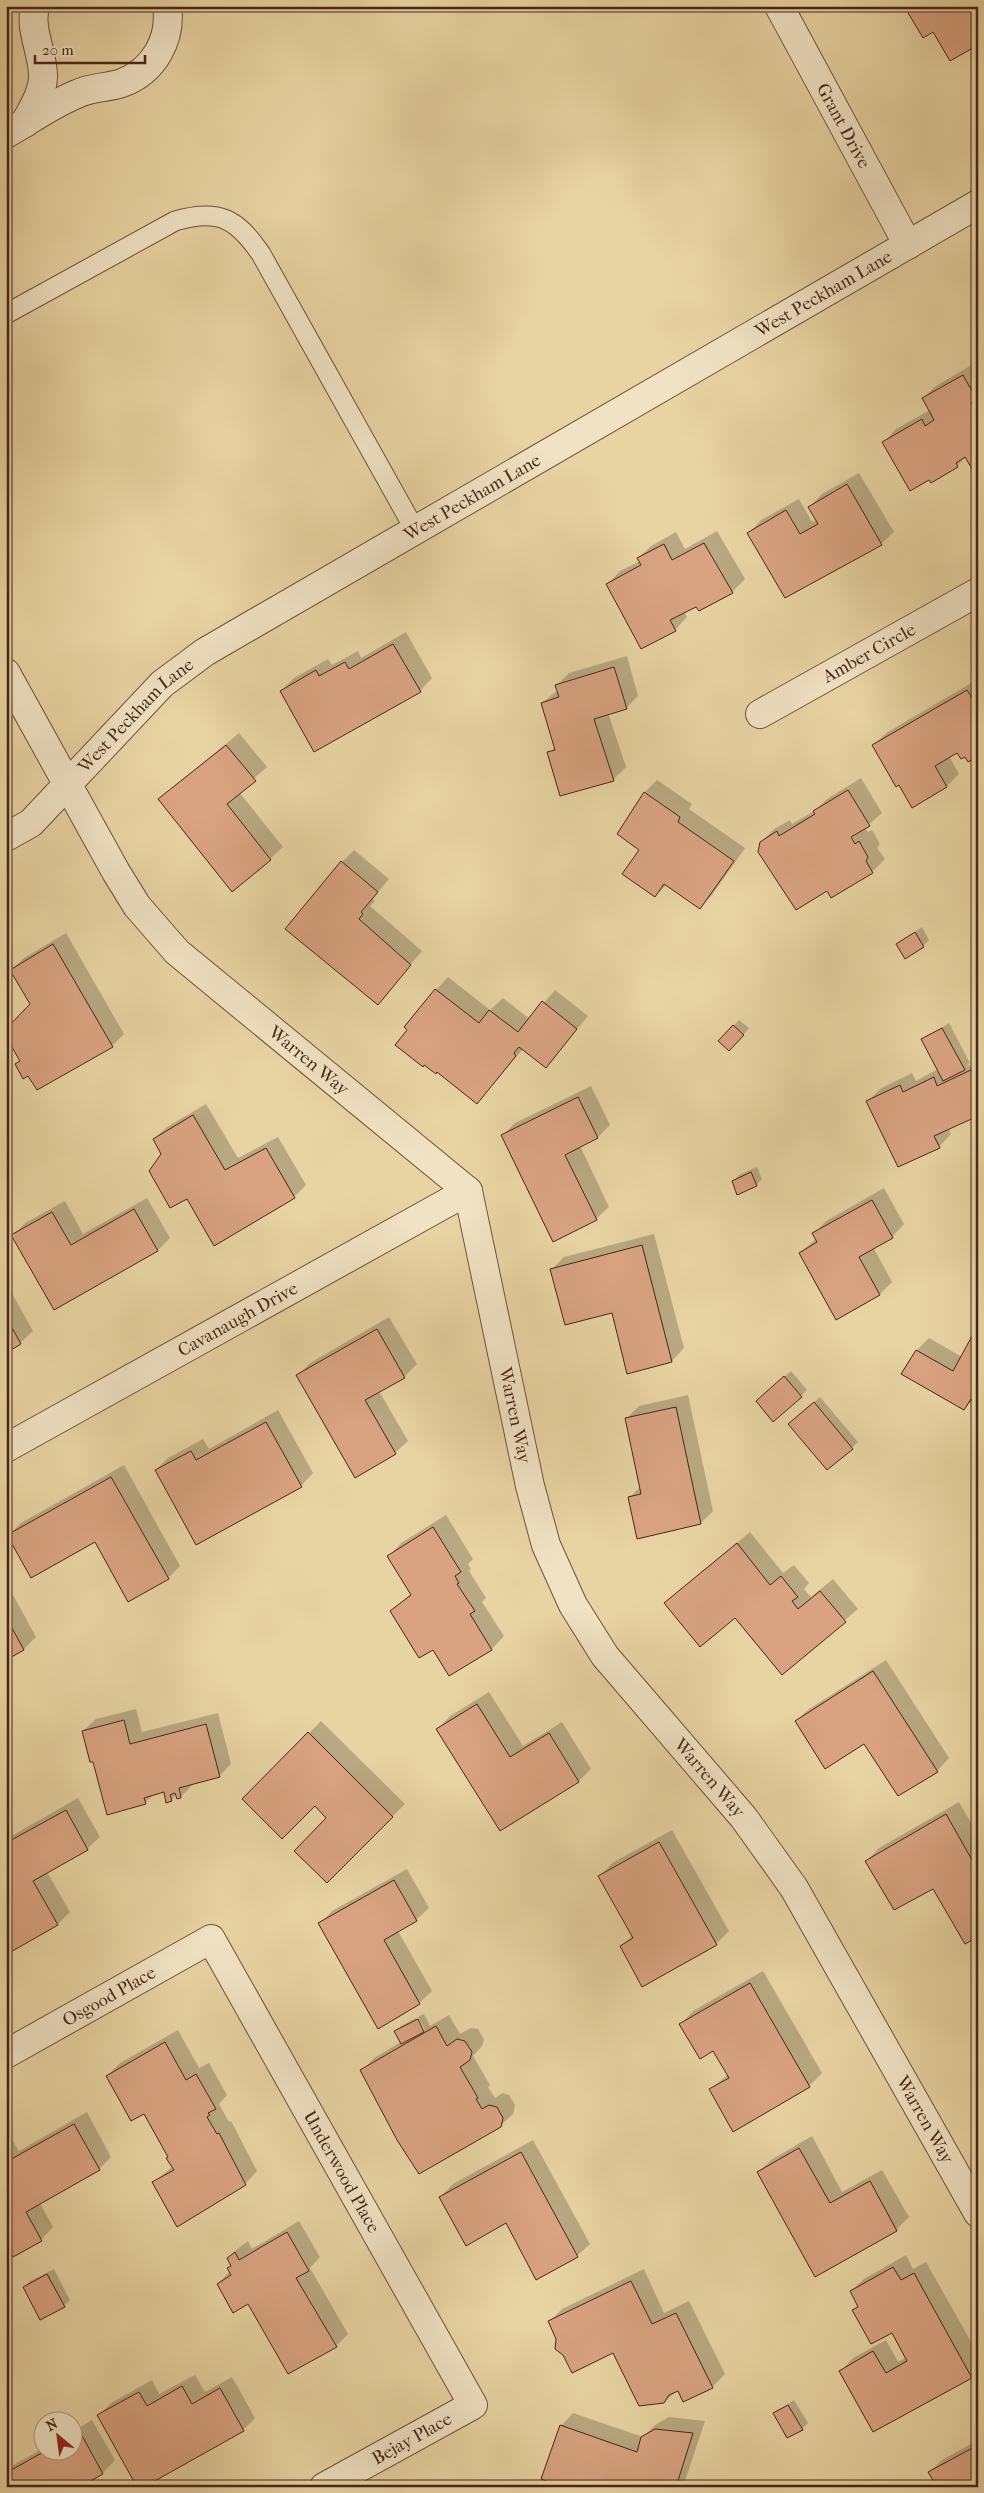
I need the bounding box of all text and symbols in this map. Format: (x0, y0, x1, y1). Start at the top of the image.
scale bar (35, 32, 145, 64)
text: 20 m (42, 41, 74, 59)
street label: Grant Drive (812, 80, 875, 172)
street label: West Peckham Lane (750, 246, 896, 342)
street label: West Peckham Lane (399, 449, 544, 546)
street label: Amber Circle (818, 619, 919, 688)
street label: West Peckham Lane (73, 654, 198, 778)
street label: Warren Way (264, 1021, 354, 1100)
street label: Cavanaugh Drive (174, 1277, 301, 1361)
street label: Warren Way (495, 1364, 536, 1466)
street label: Warren Way (669, 1733, 750, 1823)
street label: Osgood Place (59, 1962, 159, 2031)
street label: Warren Way (891, 2071, 959, 2168)
street label: Underwood Place (299, 2107, 385, 2237)
street label: Bejay Place (369, 2409, 456, 2469)
north arrow (32, 2410, 82, 2460)
text: N (43, 2415, 61, 2435)

